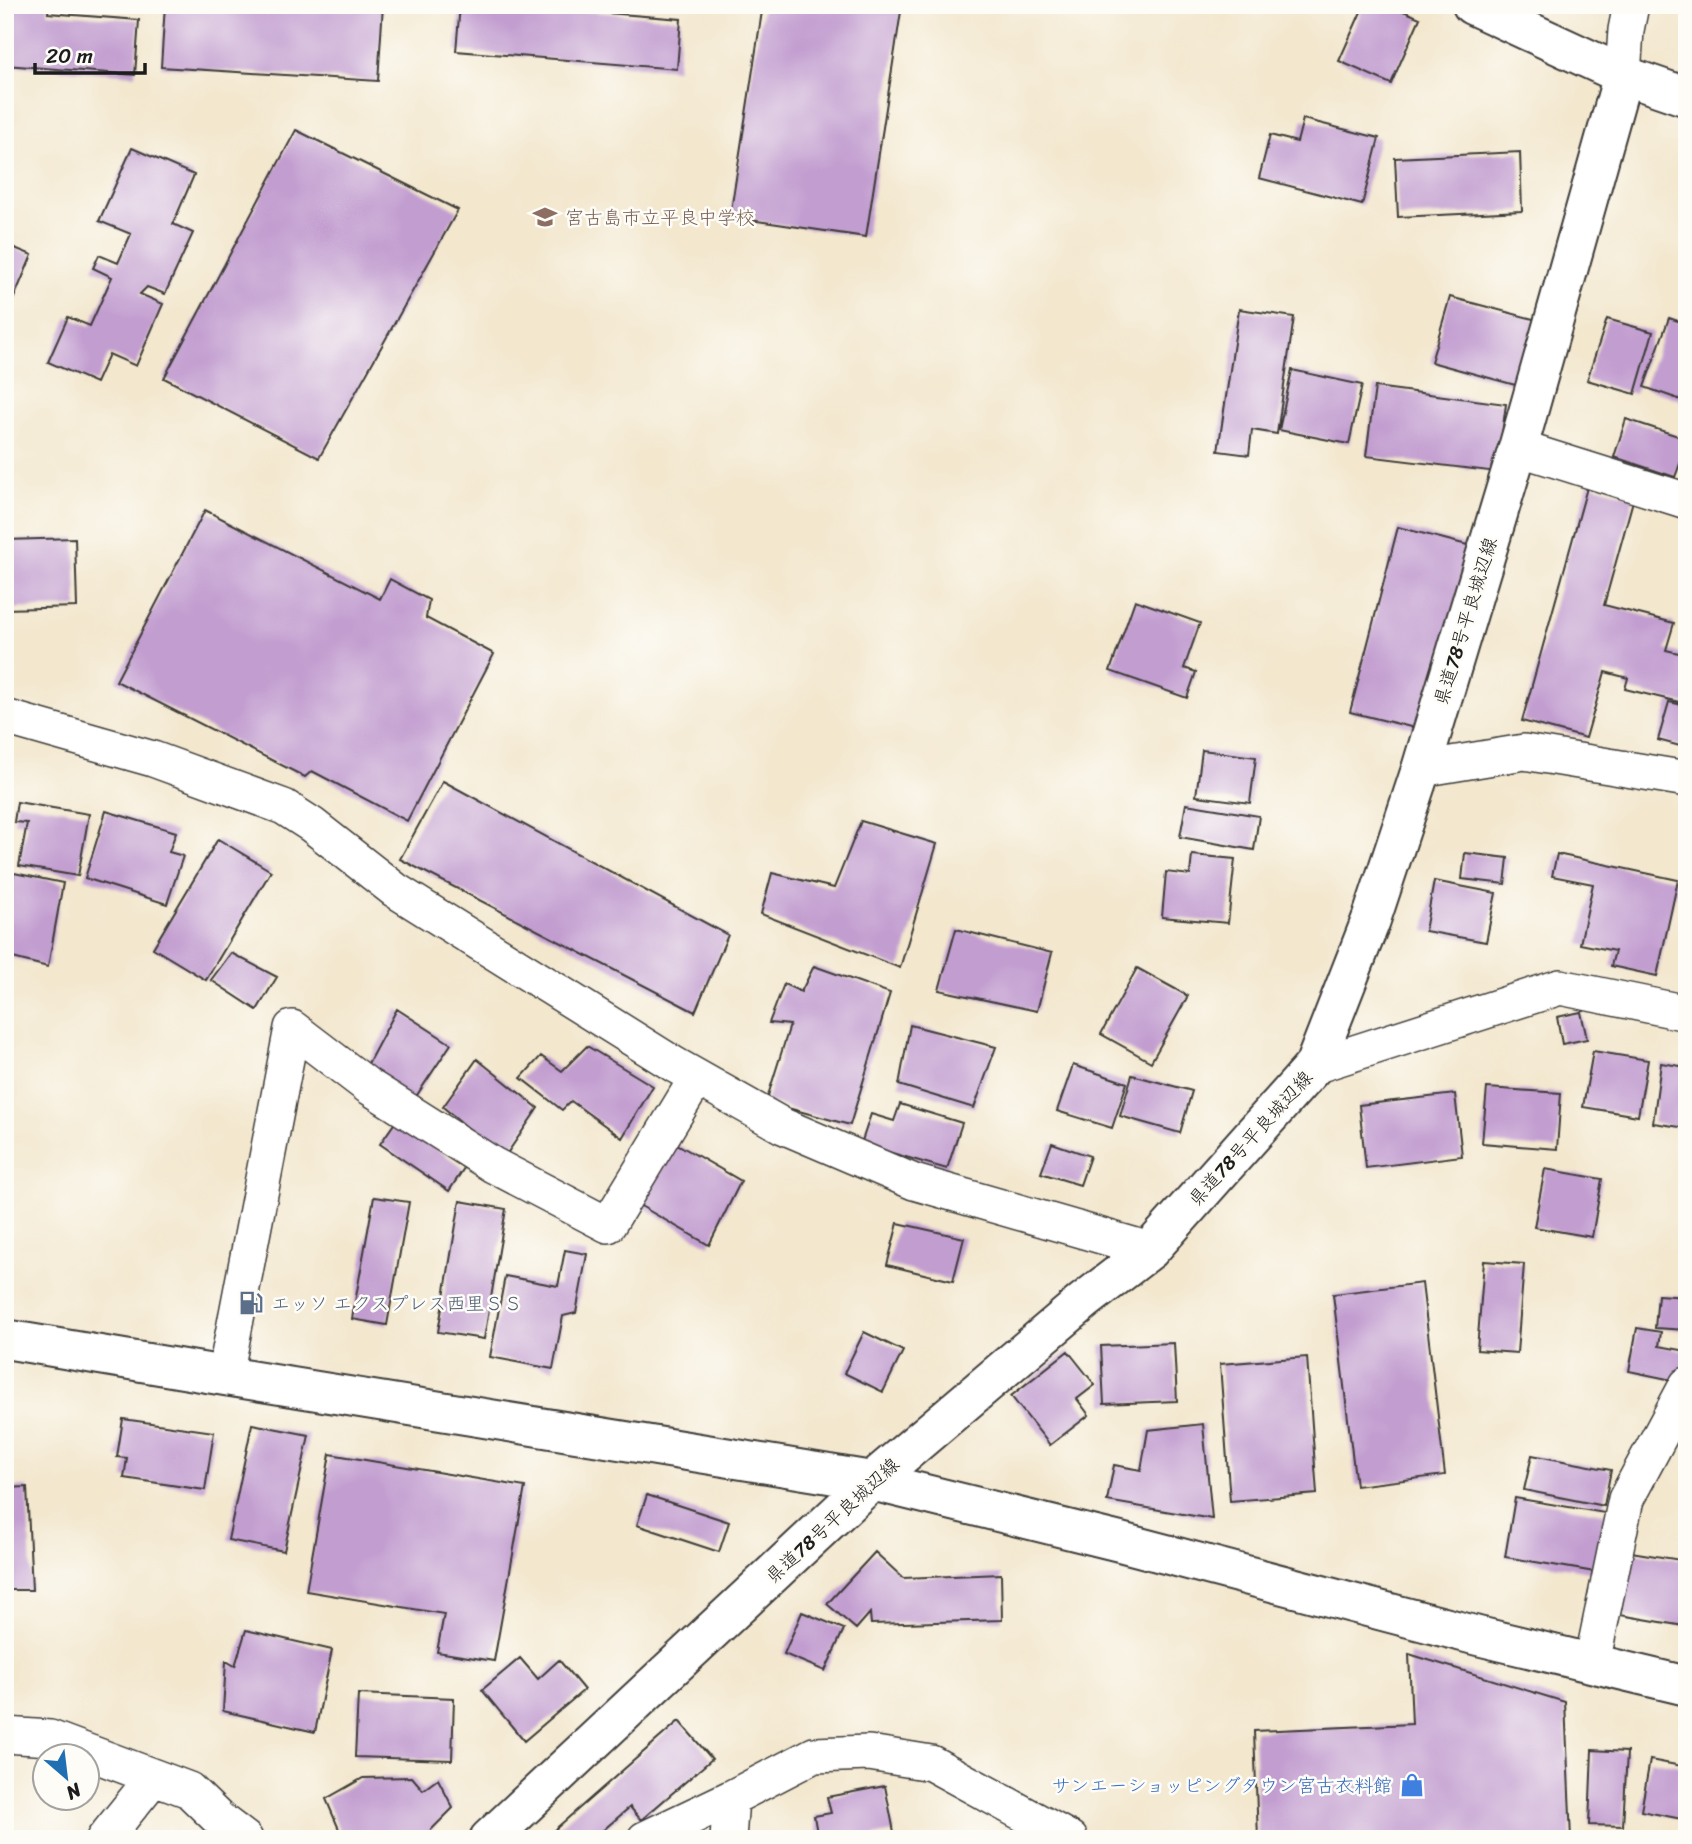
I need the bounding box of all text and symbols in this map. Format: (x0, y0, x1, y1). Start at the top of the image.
scale bar (35, 32, 145, 76)
text: 20 m (46, 37, 93, 75)
place label: 宮古島市立平良中学校 (565, 201, 755, 234)
school or university icon: 宮古島市立平良中学校 (531, 203, 559, 231)
street label: 県道78号平良城辺線 (1424, 533, 1507, 709)
street label: 県道78号平良城辺線 (1180, 1063, 1321, 1214)
place label: エッソ エクスプレス西里ＳＳ (271, 1287, 523, 1320)
fuel station icon: エッソ エクスプレス西里ＳＳ (237, 1289, 265, 1317)
street label: 県道78号平良城辺線 (757, 1449, 907, 1592)
north arrow (32, 1742, 102, 1812)
place label: サンエーショッピングタウン宮古衣料館 (1051, 1769, 1392, 1802)
shop icon: サンエーショッピングタウン宮古衣料館 (1398, 1771, 1426, 1799)
text: N (59, 1773, 88, 1810)

